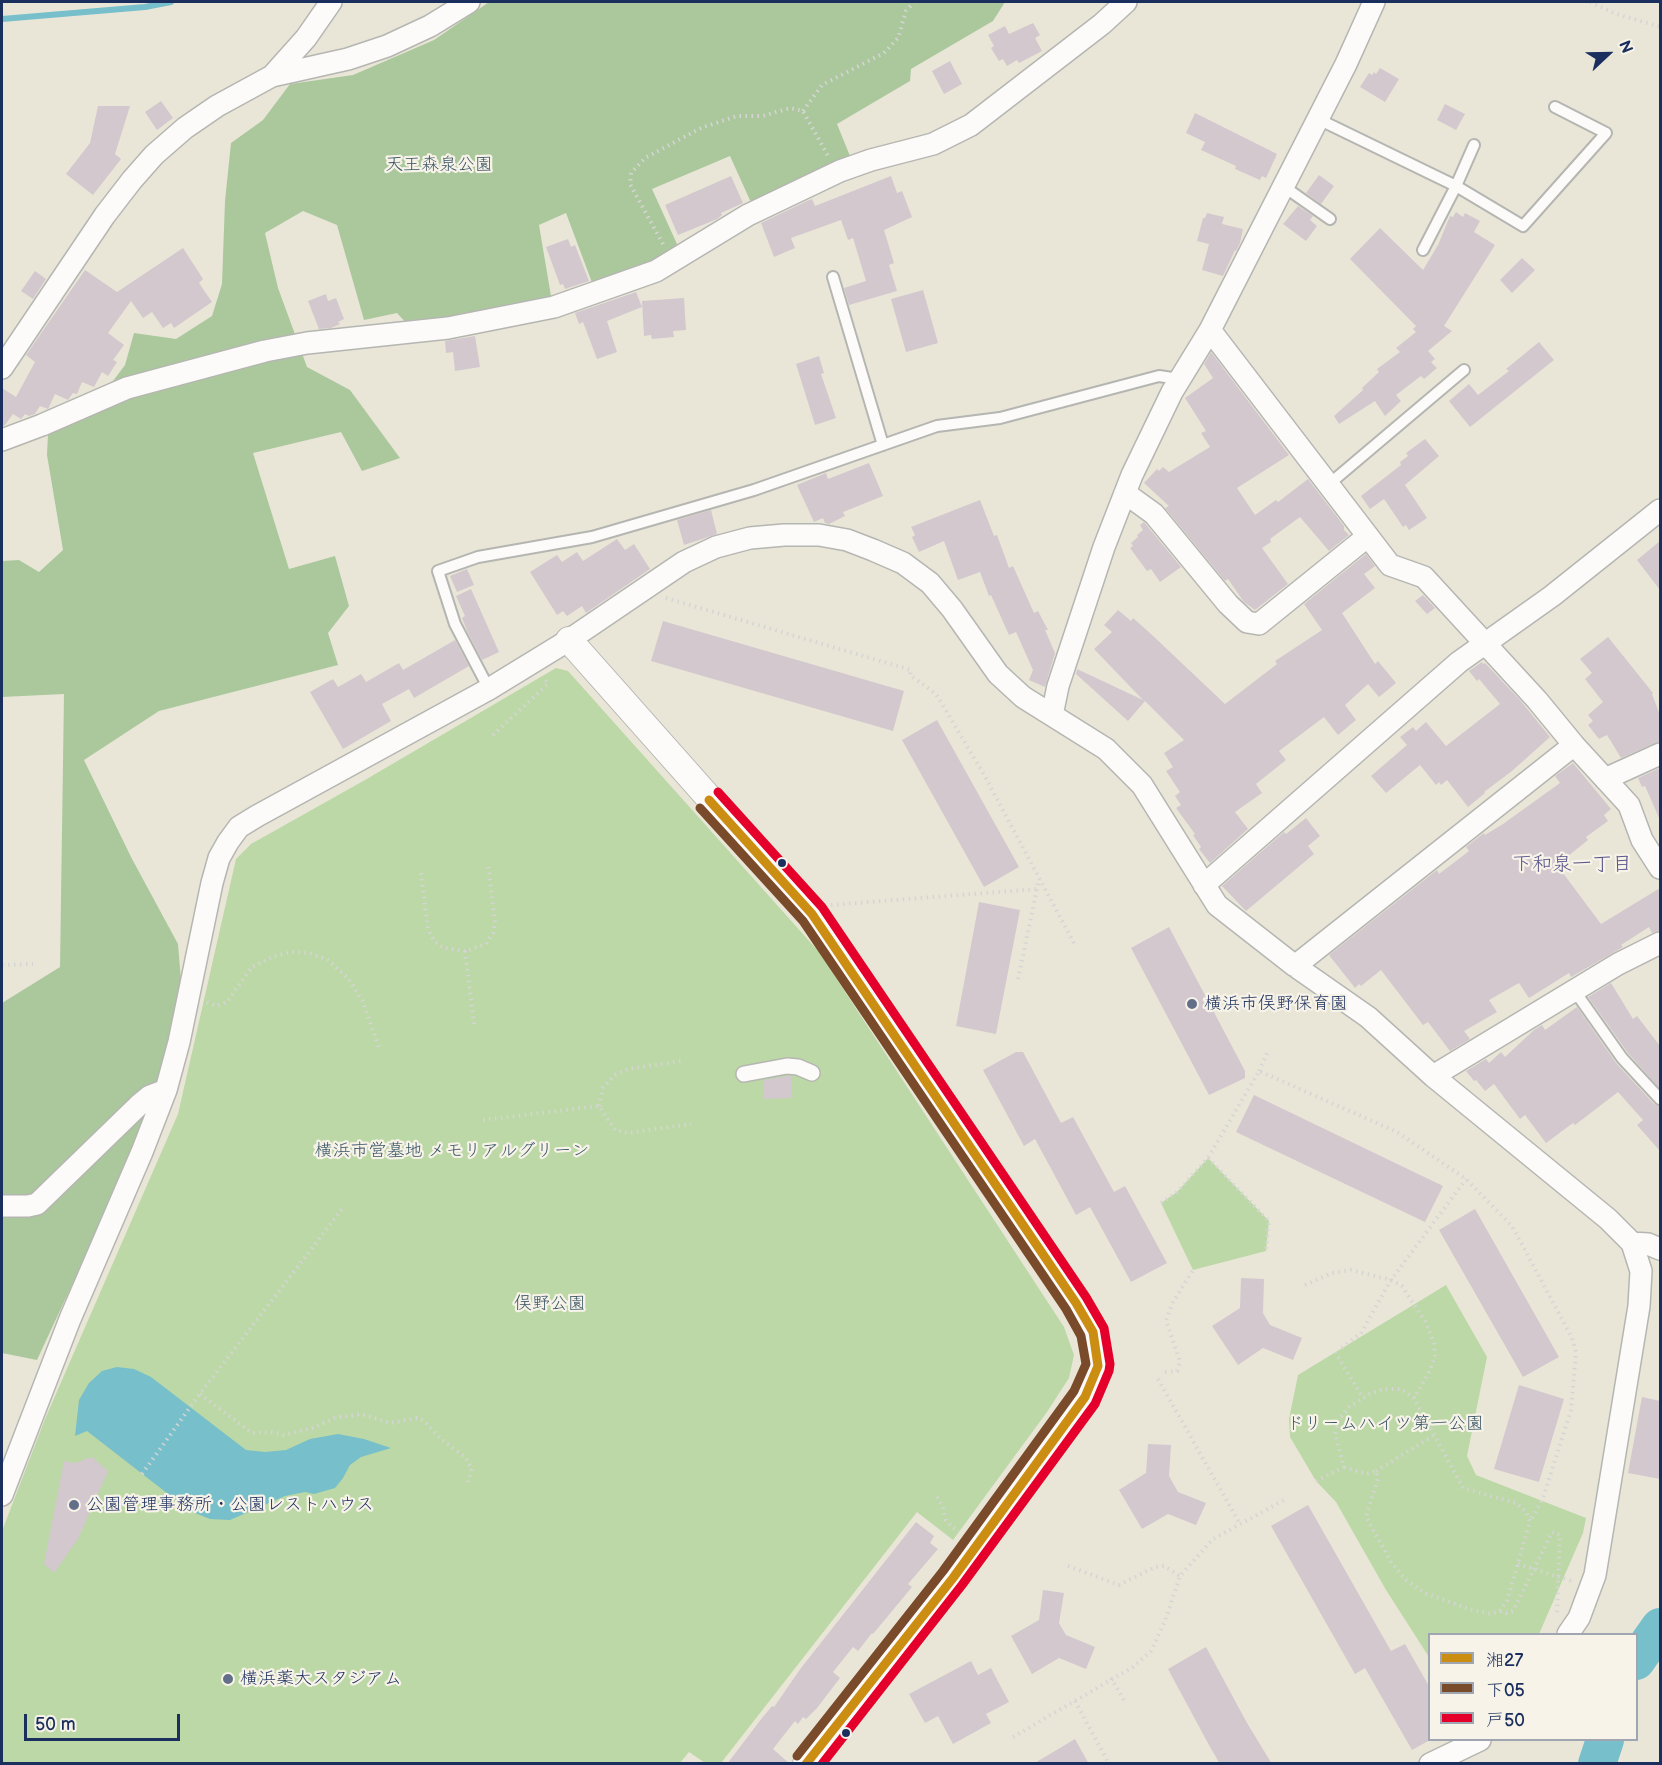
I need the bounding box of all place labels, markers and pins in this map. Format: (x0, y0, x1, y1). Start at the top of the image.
unlabelled marker (776, 857, 788, 869)
place label: 横浜市俣野保育園 (1204, 993, 1348, 1015)
marker: 横浜市俣野保育園 (1185, 997, 1199, 1011)
place label: 公園管理事務所・公園レストハウス (86, 1494, 374, 1516)
marker: 公園管理事務所・公園レストハウス (67, 1498, 81, 1512)
place label: 横浜薬大スタジアム (240, 1668, 402, 1690)
marker: 横浜薬大スタジアム (221, 1672, 235, 1686)
unlabelled marker (840, 1727, 852, 1739)

